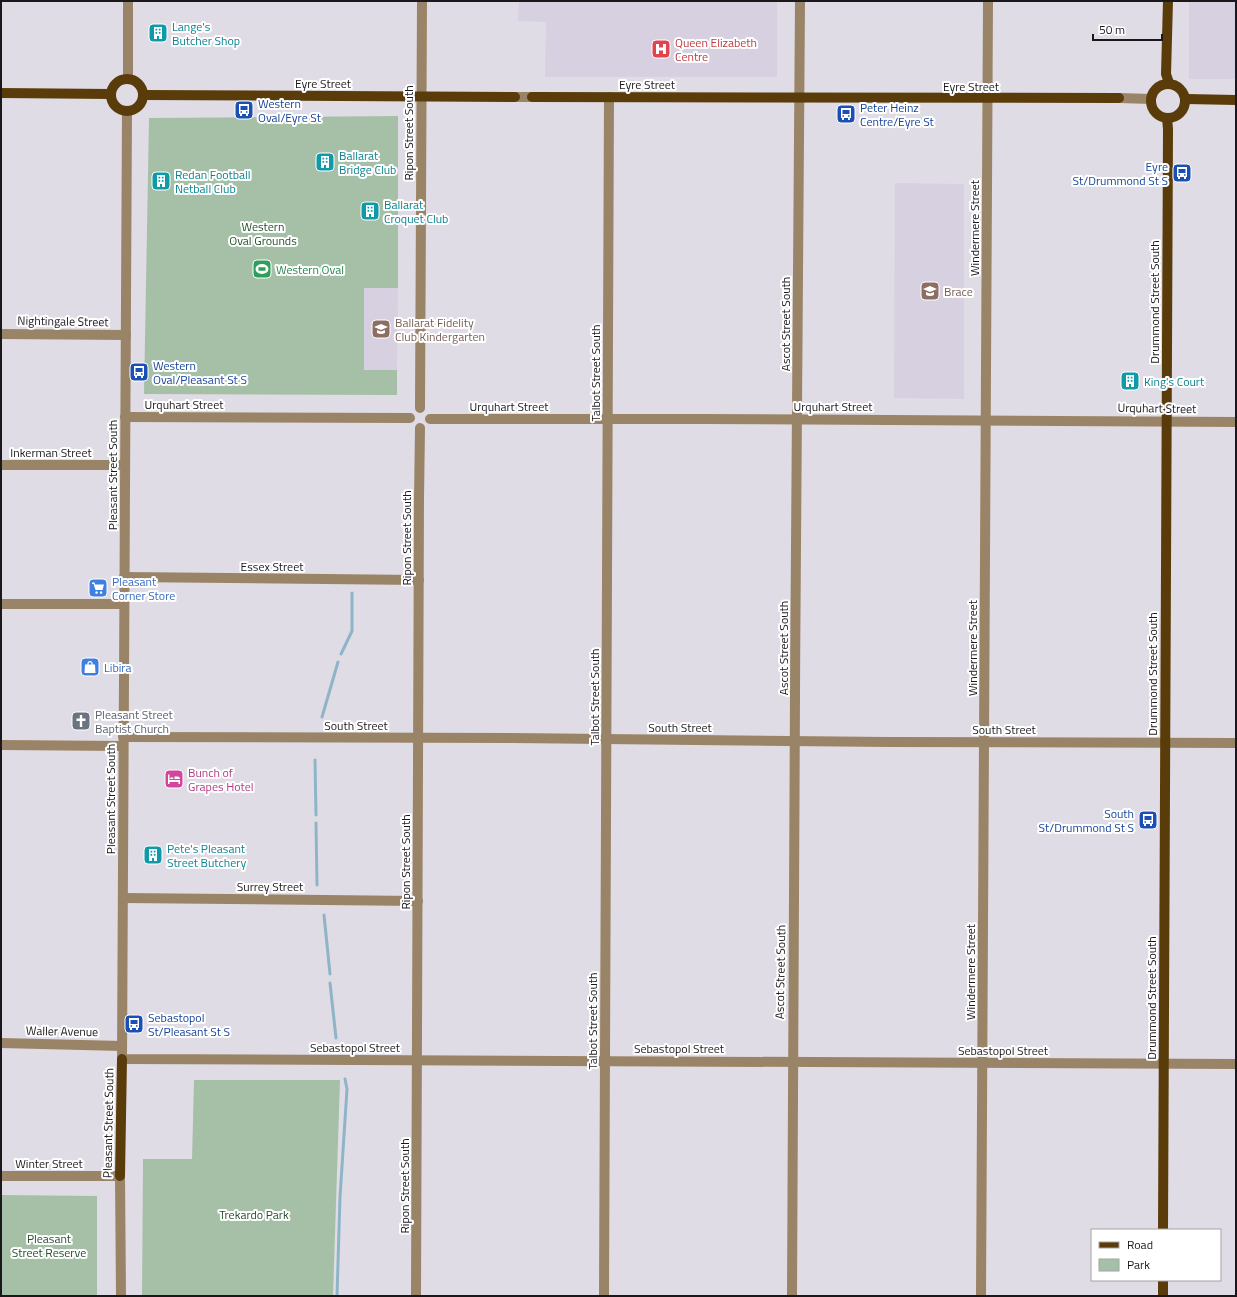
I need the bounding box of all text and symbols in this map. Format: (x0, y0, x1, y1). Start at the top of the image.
scale bar (1093, 16, 1162, 42)
place label: Lange's Butcher Shop (172, 17, 240, 50)
text: 50 m (1099, 20, 1125, 39)
building icon: Lange's Butcher Shop (147, 22, 169, 44)
place label: Queen Elizabeth Centre (675, 33, 757, 66)
hospital icon: Queen Elizabeth Centre (650, 38, 672, 60)
street label: Eyre Street (295, 74, 352, 93)
street label: Eyre Street (619, 75, 676, 94)
street label: Eyre Street (943, 77, 1000, 96)
street label: Ripon Street South (399, 85, 418, 181)
place label: Western Oval/Eyre St (258, 94, 322, 127)
place label: Peter Heinz Centre/Eyre St (860, 98, 935, 131)
bus stop icon: Western Oval/Eyre St (233, 99, 255, 121)
bus stop icon: Peter Heinz Centre/Eyre St (835, 103, 857, 125)
place label: Ballarat Bridge Club (339, 146, 396, 179)
building icon: Ballarat Bridge Club (314, 151, 336, 173)
place label: Eyre St/Drummond St S (1073, 157, 1168, 190)
bus stop icon: Eyre St/Drummond St S (1171, 162, 1193, 184)
place label: Redan Football Netball Club (175, 165, 251, 198)
building icon: Redan Football Netball Club (150, 170, 172, 192)
street label: Windermere Street (965, 179, 984, 276)
place label: Ballarat Croquet Club (384, 195, 448, 228)
building icon: Ballarat Croquet Club (359, 200, 381, 222)
park label: Western Oval Grounds (229, 217, 297, 250)
street label: Drummond Street South (1145, 240, 1164, 364)
sports icon: Western Oval (251, 258, 273, 280)
place label: Western Oval (276, 260, 344, 279)
street label: Ascot Street South (776, 277, 795, 371)
school or university icon: Brace (919, 280, 941, 302)
place label: Brace (944, 282, 973, 301)
street label: Nightingale Street (17, 311, 110, 331)
place label: Ballarat Fidelity Club Kindergarten (395, 313, 485, 346)
school or university icon: Ballarat Fidelity Club Kindergarten (370, 318, 392, 340)
street label: Talbot Street South (586, 325, 605, 421)
place label: Western Oval/Pleasant St S (153, 356, 247, 389)
bus stop icon: Western Oval/Pleasant St S (128, 361, 150, 383)
building icon: King's Court (1119, 370, 1141, 392)
place label: King's Court (1144, 372, 1205, 391)
street label: Urquhart Street (145, 395, 224, 414)
street label: Urquhart Street (470, 397, 549, 416)
street label: Urquhart Street (794, 397, 873, 416)
street label: Urquhart Street (1117, 398, 1197, 418)
street label: Pleasant Street South (103, 420, 122, 530)
street label: Inkerman Street (10, 443, 92, 462)
street label: Ripon Street South (397, 490, 416, 586)
street label: Essex Street (241, 557, 304, 576)
place label: Pleasant Corner Store (112, 572, 175, 605)
supermarket icon: Pleasant Corner Store (87, 577, 109, 599)
street label: Windermere Street (963, 599, 982, 696)
street label: Ascot Street South (774, 601, 793, 695)
street label: Drummond Street South (1143, 612, 1162, 736)
street label: Talbot Street South (585, 649, 604, 745)
shop icon: Libira (79, 656, 101, 678)
place label: Libira (104, 658, 131, 677)
place label: Pleasant Street Baptist Church (95, 705, 174, 738)
church icon: Pleasant Street Baptist Church (70, 710, 92, 732)
street label: South Street (324, 716, 389, 735)
street label: South Street (648, 718, 713, 737)
street label: South Street (972, 720, 1037, 739)
street label: Pleasant Street South (101, 744, 120, 854)
place label: Bunch of Grapes Hotel (188, 763, 254, 796)
hotel icon: Bunch of Grapes Hotel (163, 768, 185, 790)
place label: South St/Drummond St S (1039, 804, 1134, 837)
bus stop icon: South St/Drummond St S (1137, 809, 1159, 831)
street label: Ripon Street South (396, 814, 415, 910)
place label: Pete's Pleasant Street Butchery (167, 839, 246, 872)
building icon: Pete's Pleasant Street Butchery (142, 844, 164, 866)
street label: Surrey Street (237, 877, 304, 896)
street label: Windermere Street (961, 923, 980, 1020)
street label: Ascot Street South (770, 925, 790, 1019)
street label: Drummond Street South (1142, 936, 1161, 1060)
street label: Talbot Street South (583, 973, 602, 1069)
place label: Sebastopol St/Pleasant St S (148, 1008, 230, 1041)
bus stop icon: Sebastopol St/Pleasant St S (123, 1013, 145, 1035)
street label: Waller Avenue (26, 1021, 98, 1041)
street label: Sebastopol Street (310, 1038, 401, 1057)
street label: Sebastopol Street (634, 1039, 725, 1058)
street label: Sebastopol Street (958, 1041, 1049, 1060)
street label: Pleasant Street South (98, 1068, 118, 1178)
street label: Ripon Street South (395, 1138, 414, 1234)
street label: Winter Street (15, 1154, 84, 1173)
park label: Trekardo Park (219, 1205, 289, 1224)
park label: Pleasant Street Reserve (12, 1229, 86, 1262)
legend (1091, 1229, 1221, 1281)
text: Road (1127, 1235, 1153, 1254)
text: Park (1127, 1255, 1150, 1274)

